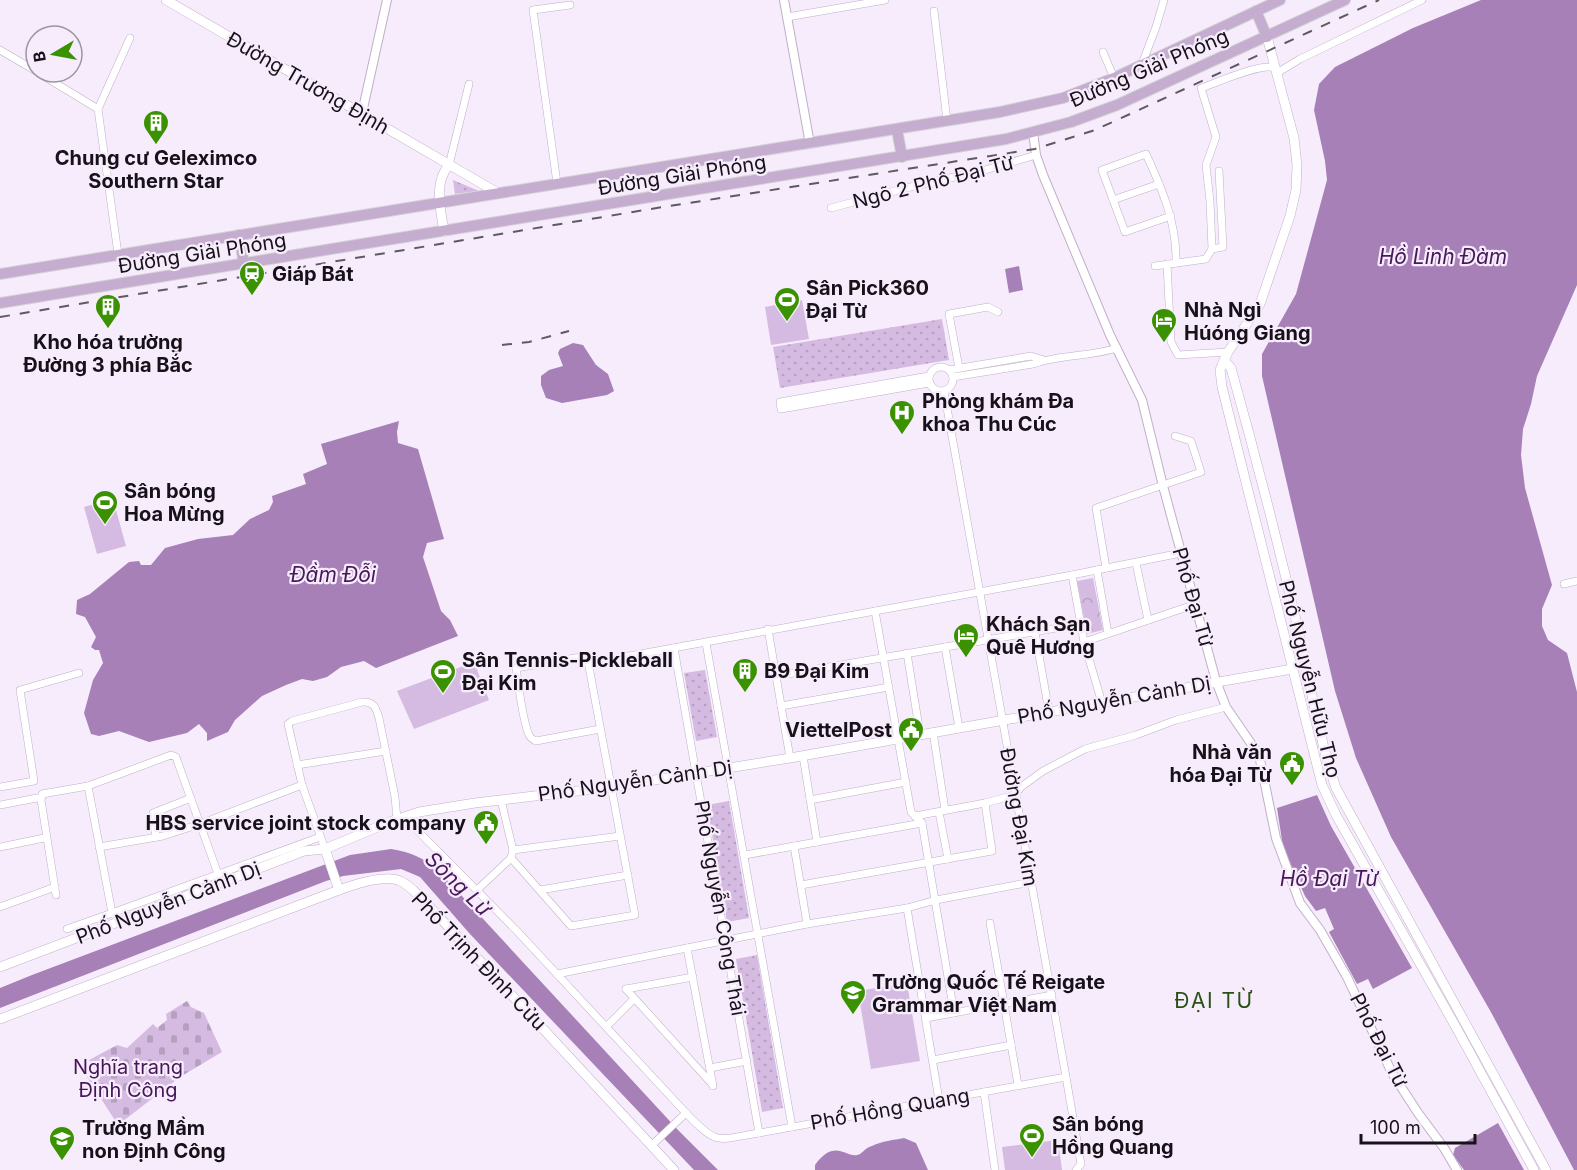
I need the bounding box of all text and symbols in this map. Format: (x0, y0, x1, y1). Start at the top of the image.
north arrow (24, 24, 84, 84)
street label: Đường Giải Phóng (1066, 24, 1232, 112)
street label: Đường Trương Định (223, 27, 393, 139)
text: B (28, 50, 50, 64)
building icon: Chung cư Geleximco Southern Star (141, 108, 171, 146)
place label: Chung cư Geleximco Southern Star (55, 146, 257, 193)
street label: Đường Giải Phóng (596, 150, 768, 200)
street label: Ngõ 2 Phố Đại Từ (850, 150, 1016, 214)
street label: Đường Giải Phóng (116, 228, 288, 278)
water label: Hồ Linh Đàm (1379, 244, 1507, 269)
station icon: Giáp Bát (237, 259, 267, 297)
place label: Giáp Bát (272, 262, 354, 286)
place label: Sân Pick360 Đại Từ (806, 276, 929, 323)
sports icon: Sân Pick360 Đại Từ (772, 285, 802, 323)
building icon: Kho hóa trường Đường 3 phía Bắc (93, 292, 123, 330)
place label: Nhà Ngì Húóng Giang (1184, 298, 1311, 345)
hotel icon: Nhà Ngì Húóng Giang (1149, 306, 1179, 344)
place label: Kho hóa trường Đường 3 phía Bắc (23, 330, 193, 377)
place label: Phòng khám Đa khoa Thu Cúc (922, 389, 1074, 436)
hospital icon: Phòng khám Đa khoa Thu Cúc (887, 398, 917, 436)
place label: Sân bóng Hoa Mừng (124, 479, 225, 526)
sports icon: Sân bóng Hoa Mừng (90, 488, 120, 526)
street label: Phố Đại Từ (1167, 545, 1219, 649)
water label: Đầm Đỗi (289, 562, 377, 587)
street label: Phố Nguyễn Hữu Thọ (1274, 578, 1346, 780)
place label: Khách Sạn Quê Hương (986, 612, 1095, 659)
hotel icon: Khách Sạn Quê Hương (951, 621, 981, 659)
place label: Sân Tennis-Pickleball Đại Kim (462, 648, 673, 695)
building icon: B9 Đại Kim (730, 656, 760, 694)
sports icon: Sân Tennis-Pickleball Đại Kim (428, 657, 458, 695)
place label: B9 Đại Kim (764, 659, 869, 683)
street label: Phố Nguyễn Cảnh Dị (1016, 671, 1212, 729)
public building icon: ViettelPost (896, 715, 926, 753)
place label: ViettelPost (785, 718, 892, 742)
place label: Nhà văn hóa Đại Từ (1169, 740, 1272, 787)
street label: Đường Đại Kim (995, 746, 1043, 888)
public building icon: Nhà văn hóa Đại Từ (1277, 749, 1307, 787)
street label: Phố Nguyễn Cảnh Dị (536, 755, 734, 807)
street label: Phố Nguyễn Công Thái (689, 798, 751, 1018)
public building icon: HBS service joint stock company (471, 808, 501, 846)
place label: HBS service joint stock company (145, 811, 466, 835)
water label: Sông Lừ (420, 846, 497, 922)
street label: Phố Nguyễn Cảnh Dị (72, 857, 264, 949)
water label: Hồ Đại Từ (1280, 866, 1379, 891)
street label: Phố Trịnh Đình Cửu (407, 887, 551, 1035)
place label: Trường Quốc Tế Reigate Grammar Việt Nam (872, 970, 1105, 1017)
school or university icon: Trường Quốc Tế Reigate Grammar Việt Nam (838, 978, 868, 1016)
district label: ĐẠI TỪ (1174, 987, 1254, 1013)
street label: Phố Đại Từ (1345, 989, 1413, 1091)
park label: Nghĩa trang Định Công (73, 1055, 183, 1102)
street label: Phố Hồng Quang (809, 1083, 971, 1135)
scale bar (1361, 1107, 1475, 1145)
place label: Sân bóng Hồng Quang (1052, 1112, 1174, 1159)
place label: Trường Mầm non Định Công (82, 1116, 226, 1163)
text: 100 m (1370, 1117, 1421, 1138)
sports icon: Sân bóng Hồng Quang (1017, 1121, 1047, 1159)
school or university icon: Trường Mầm non Định Công (47, 1124, 77, 1162)

